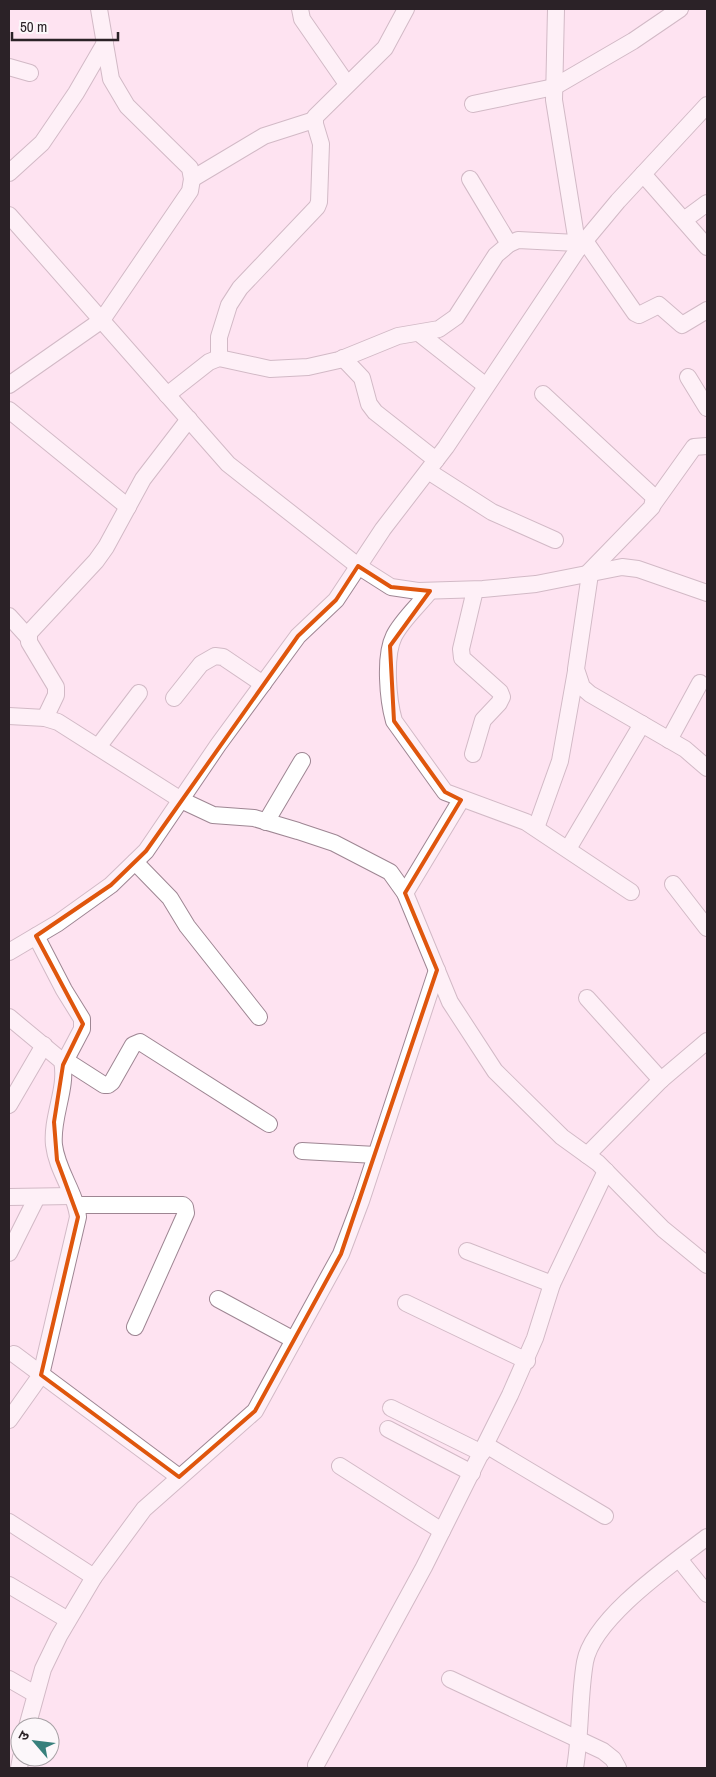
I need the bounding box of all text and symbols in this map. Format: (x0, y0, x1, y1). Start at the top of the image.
scale bar (12, 10, 119, 42)
text: 50 m (20, 16, 47, 37)
north arrow (10, 1717, 60, 1767)
text: उ (14, 1727, 34, 1744)

